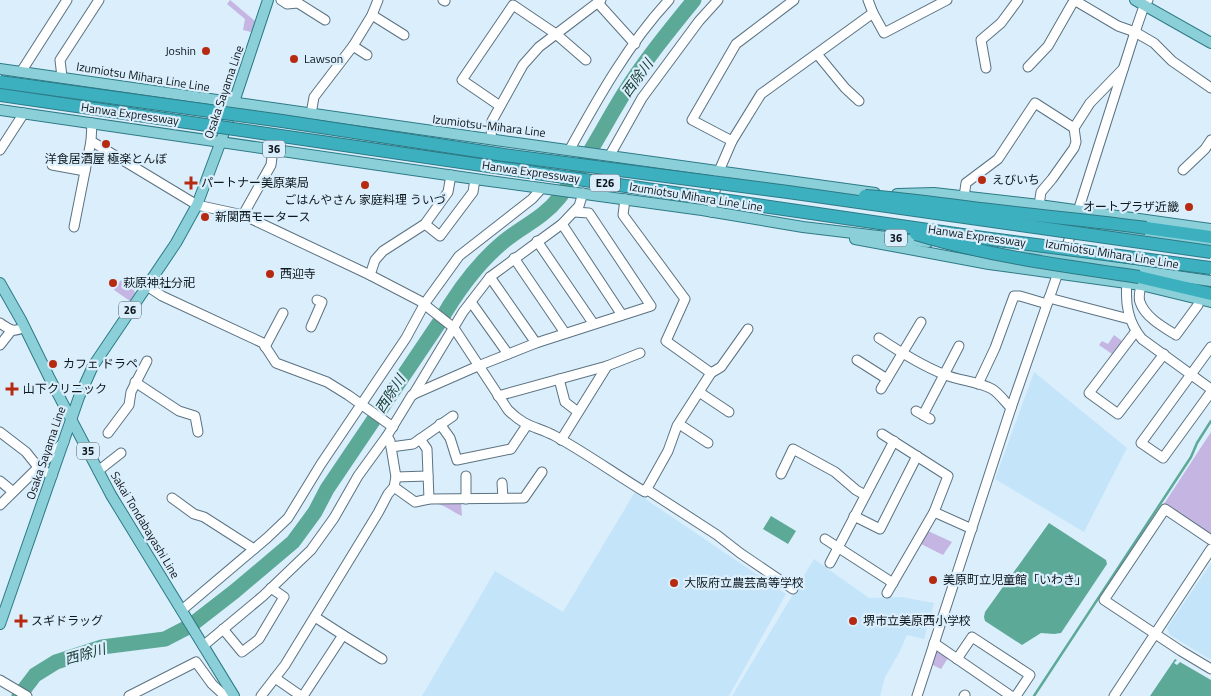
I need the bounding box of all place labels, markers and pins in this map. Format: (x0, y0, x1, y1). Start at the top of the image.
place label: Joshin (165, 41, 196, 60)
marker: Joshin (200, 45, 212, 57)
place label: Lawson (304, 49, 343, 68)
marker: Lawson (288, 53, 300, 65)
marker: 洋食居酒屋 極楽とんぼ (100, 138, 112, 150)
place label: 洋食居酒屋 極楽とんぼ (45, 149, 167, 168)
place label: えびいち (992, 170, 1040, 189)
place label: パートナー美原薬局 (201, 173, 309, 192)
marker: えびいち (976, 174, 988, 186)
marker: パートナー美原薬局 (185, 177, 197, 189)
marker: ごはんやさん 家庭料理 ういづ (359, 179, 371, 191)
place label: ごはんやさん 家庭料理 ういづ (284, 190, 446, 209)
place label: オートプラザ近畿 (1083, 197, 1179, 216)
marker: オートプラザ近畿 (1183, 201, 1195, 213)
place label: 新関西モータース (215, 207, 310, 226)
marker: 新関西モータース (199, 211, 211, 223)
place label: 西迎寺 (280, 264, 316, 283)
marker: 西迎寺 (264, 268, 276, 280)
place label: 萩原神社分祀 (123, 273, 195, 292)
marker: 萩原神社分祀 (107, 277, 119, 289)
place label: カフェ ドラペ (63, 354, 138, 373)
marker: カフェ ドラペ (47, 358, 59, 370)
place label: 山下クリニック (23, 379, 107, 398)
marker: 山下クリニック (5, 382, 19, 396)
place label: 美原町立児童館「いわき」 (943, 570, 1087, 589)
place label: 大阪府立農芸高等学校 (684, 573, 804, 592)
marker: 美原町立児童館「いわき」 (927, 574, 939, 586)
marker: 大阪府立農芸高等学校 (668, 577, 680, 589)
place label: スギドラッグ (31, 611, 103, 630)
place label: 堺市立美原西小学校 (863, 611, 971, 630)
marker: スギドラッグ (15, 615, 27, 627)
marker: 堺市立美原西小学校 (847, 615, 859, 627)

